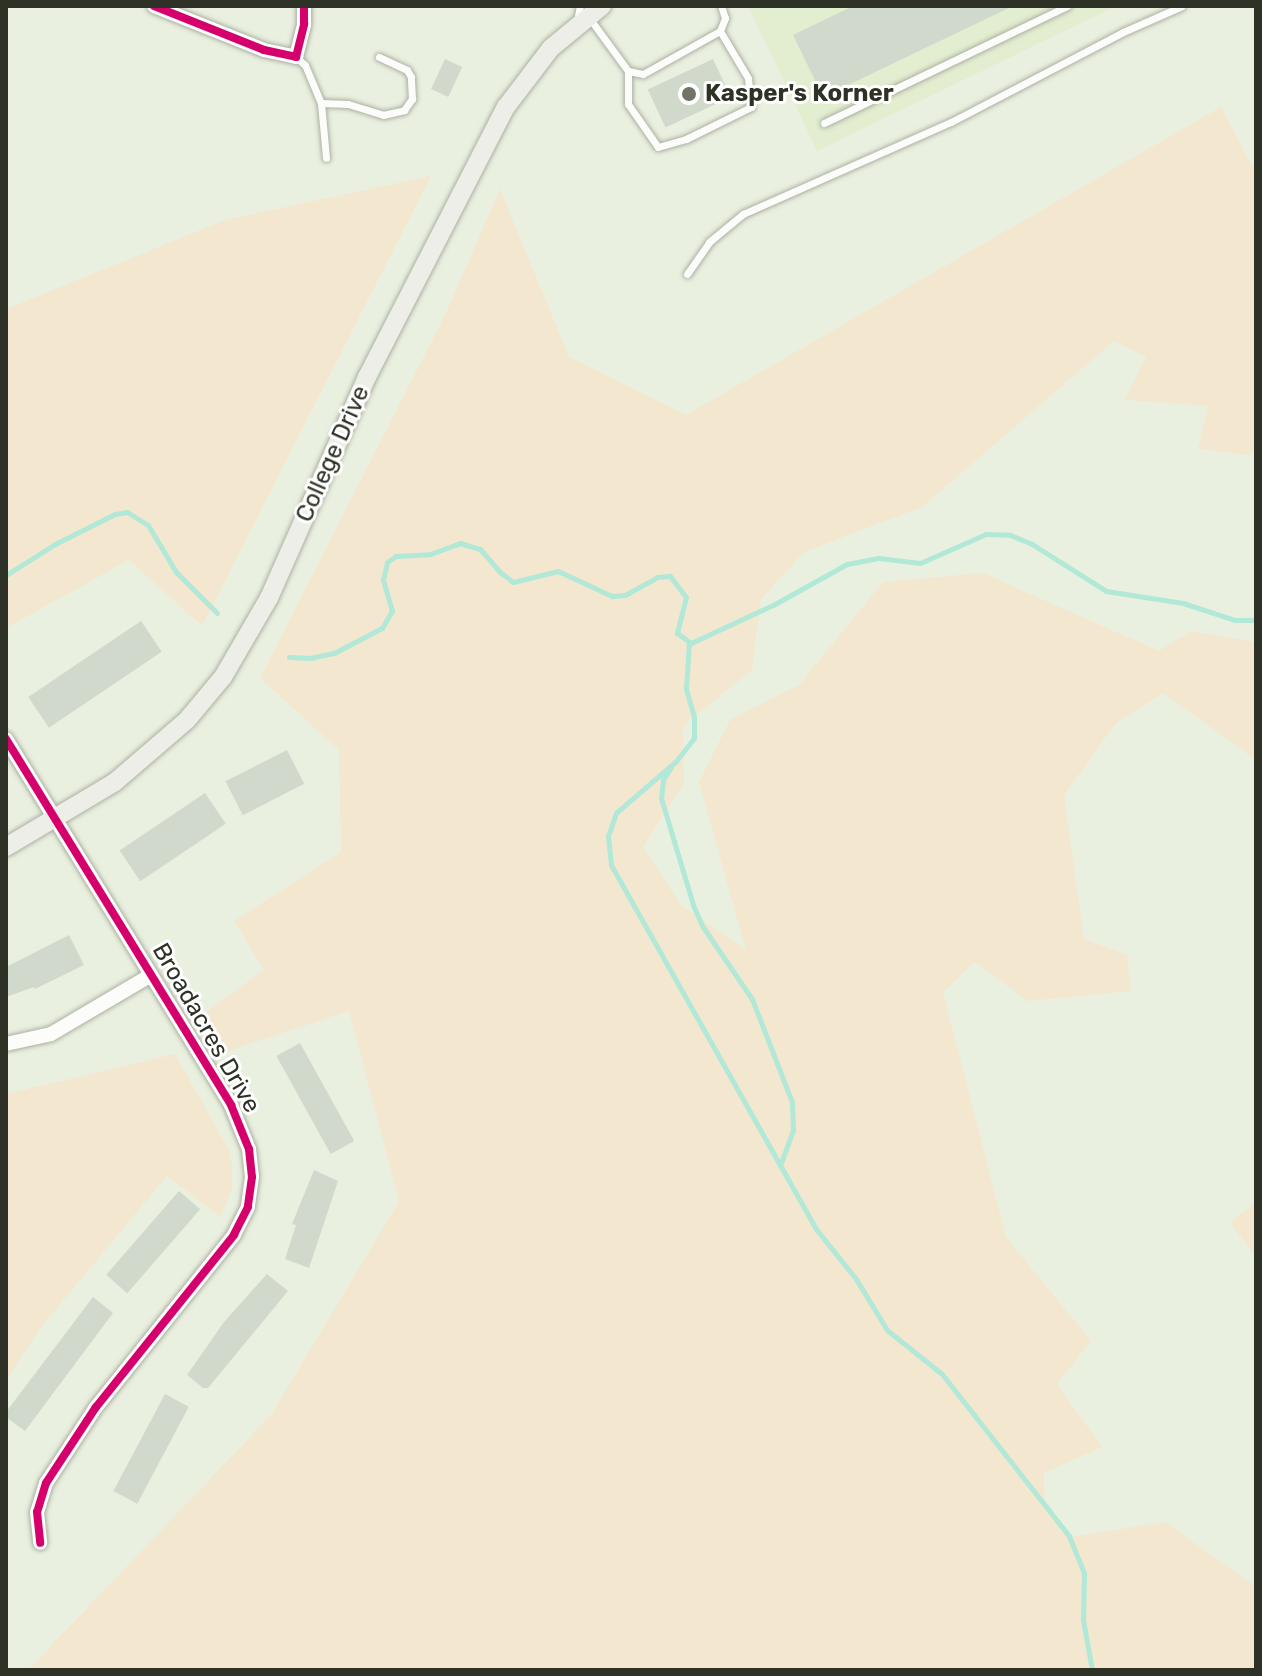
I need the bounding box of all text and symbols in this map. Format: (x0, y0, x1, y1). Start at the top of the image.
place label: Kasper's Korner (705, 80, 894, 108)
marker: Kasper's Korner (680, 85, 698, 103)
street label: College Drive (290, 381, 376, 527)
street label: Broadacres Drive (146, 938, 266, 1118)

